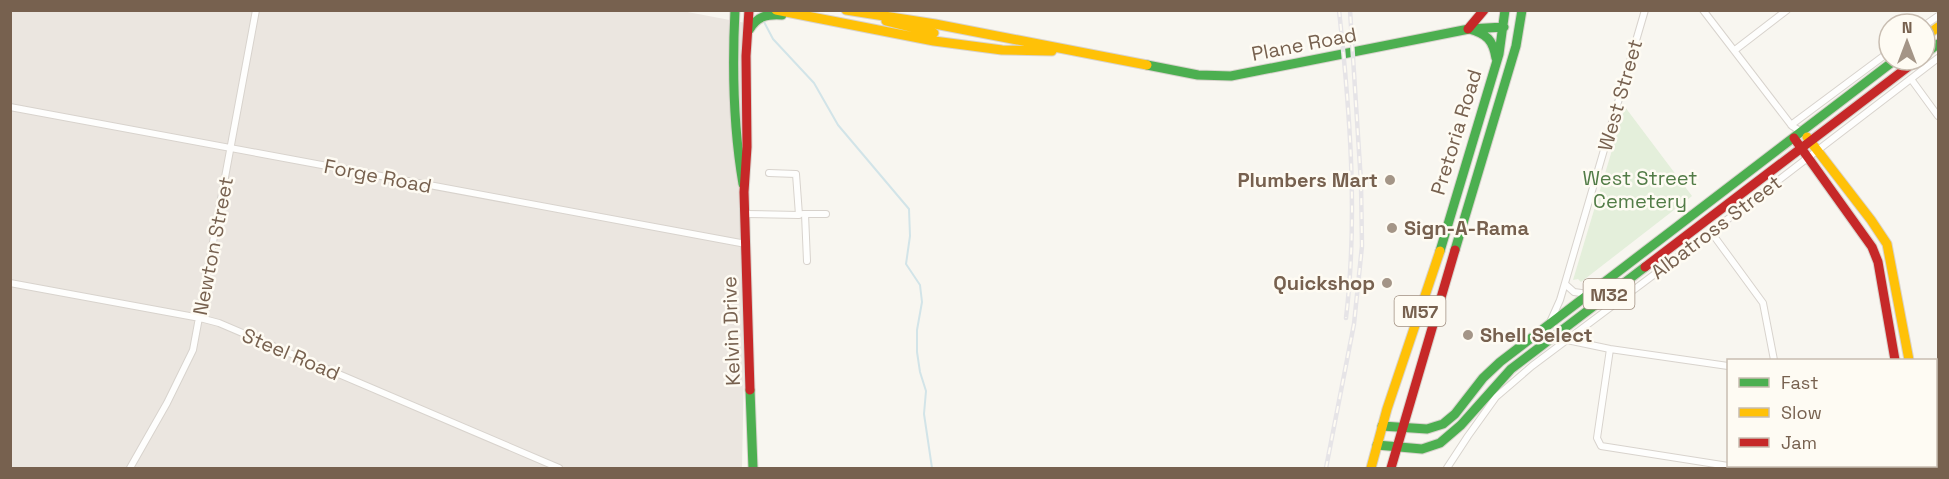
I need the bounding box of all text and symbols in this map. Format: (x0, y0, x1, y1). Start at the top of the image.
north arrow (1877, 12, 1937, 72)
text: N (1902, 17, 1912, 38)
street label: Plane Road (1249, 21, 1359, 67)
street label: West Street (1592, 36, 1648, 154)
street label: Pretoria Road (1425, 66, 1487, 198)
street label: Forge Road (322, 153, 434, 199)
park label: West Street Cemetery (1583, 165, 1697, 214)
place label: Plumbers Mart (1237, 167, 1378, 193)
street label: Albatross Street (1645, 169, 1787, 285)
marker: Plumbers Mart (1383, 173, 1397, 187)
street label: Newton Street (187, 174, 239, 318)
place label: Sign-A-Rama (1404, 215, 1529, 241)
marker: Sign-A-Rama (1385, 221, 1399, 235)
place label: Quickshop (1273, 270, 1375, 296)
street label: Kelvin Drive (716, 276, 746, 386)
marker: Quickshop (1380, 276, 1394, 290)
road number: M32 (1584, 279, 1634, 309)
road number: M57 (1394, 296, 1446, 326)
street label: Steel Road (238, 322, 344, 386)
place label: Shell Select (1480, 322, 1593, 348)
marker: Shell Select (1461, 328, 1475, 342)
legend (1727, 359, 1937, 467)
text: Fast (1781, 371, 1818, 394)
text: Slow (1781, 401, 1822, 424)
text: Jam (1781, 431, 1817, 454)

